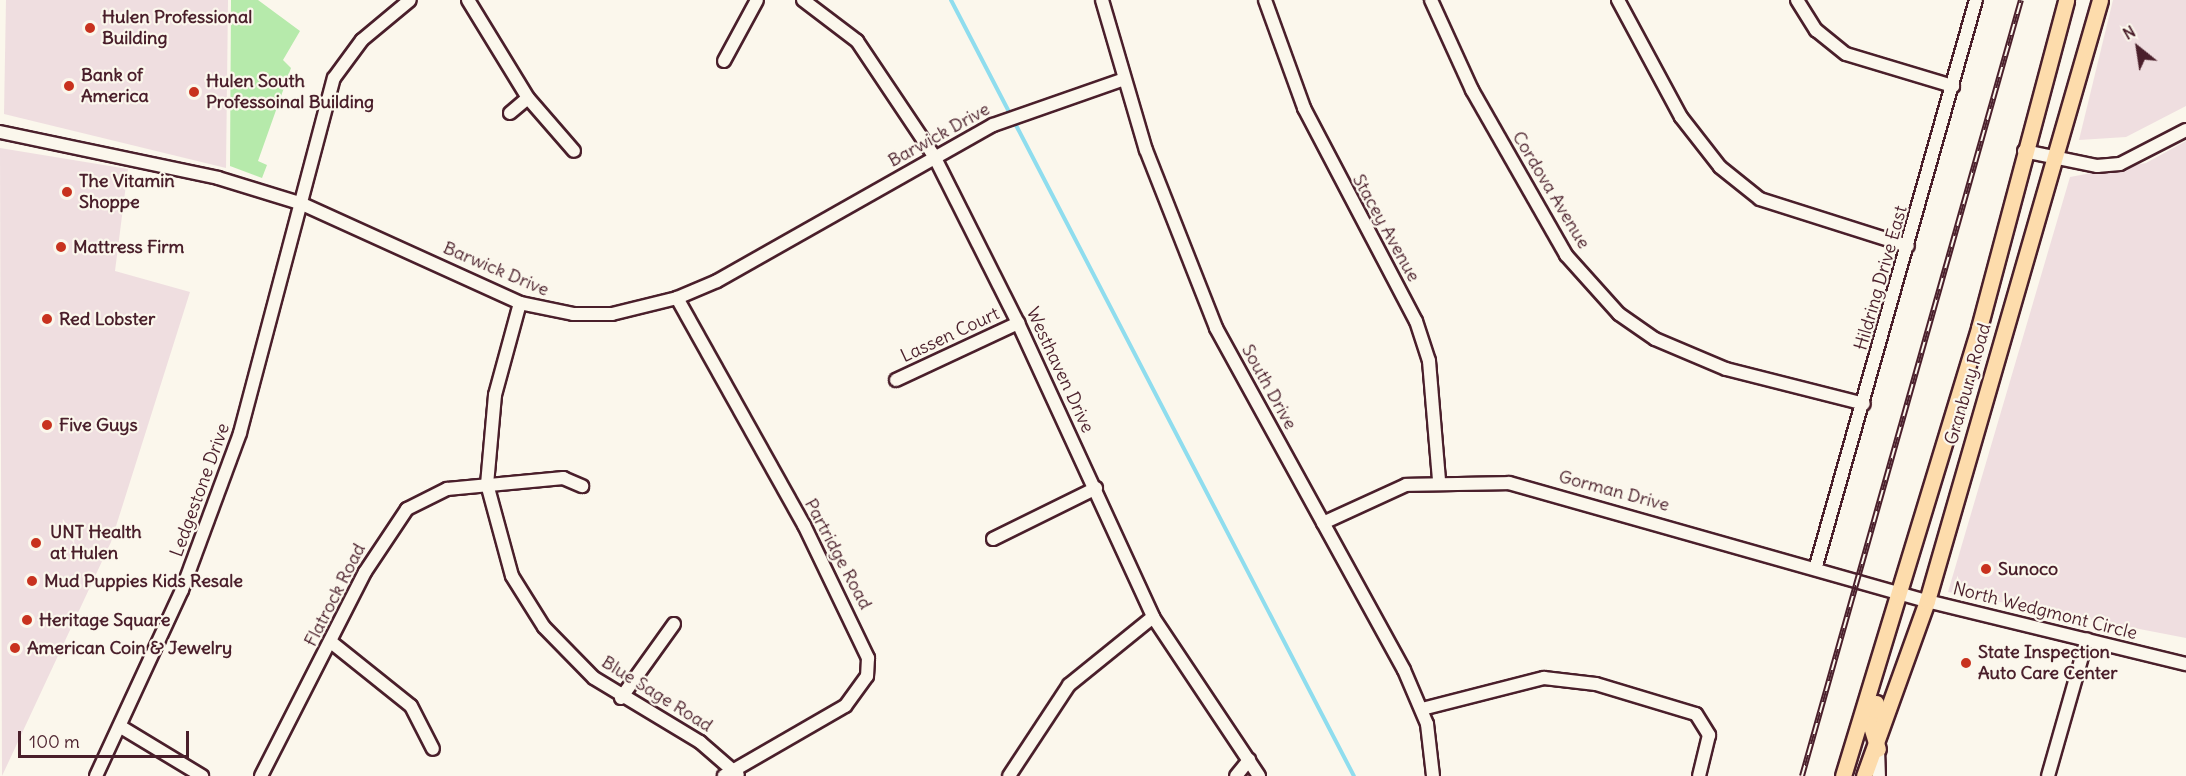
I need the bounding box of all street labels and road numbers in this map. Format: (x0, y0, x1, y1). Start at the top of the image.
street label: Barwick Drive (884, 98, 994, 172)
street label: Cordova Avenue (1507, 127, 1595, 253)
street label: Stacey Avenue (1348, 171, 1424, 285)
street label: Hildring Drive East (1850, 203, 1912, 353)
street label: Barwick Drive (440, 237, 552, 301)
street label: Lassen Court (897, 303, 1003, 367)
street label: Westhaven Drive (1021, 304, 1099, 436)
street label: Granbury Road (1940, 321, 1996, 447)
street label: South Drive (1237, 341, 1301, 433)
street label: Ledgestone Drive (166, 420, 234, 560)
street label: Gorman Drive (1556, 466, 1672, 516)
street label: Partridge Road (800, 495, 876, 613)
street label: Flatrock Road (300, 540, 370, 650)
street label: North Wedgmont Circle (1951, 578, 2139, 644)
street label: Blue Sage Road (598, 651, 716, 737)

